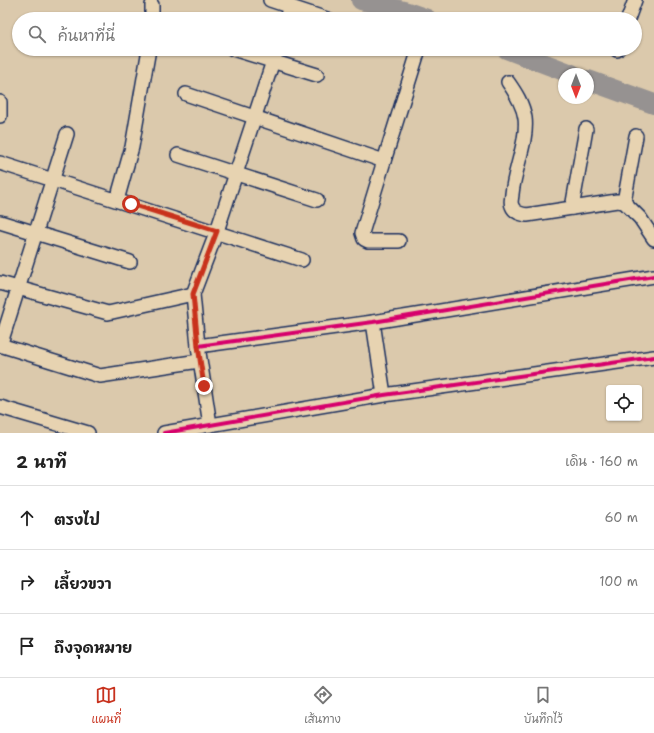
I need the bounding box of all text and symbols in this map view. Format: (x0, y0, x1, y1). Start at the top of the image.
search box (12, 12, 642, 56)
icon: search (26, 23, 48, 45)
text: ค้นหาที่นี่ (58, 26, 115, 46)
north arrow (558, 68, 594, 104)
route start (122, 195, 140, 213)
route end (195, 377, 213, 395)
map controls (606, 385, 642, 421)
button: locate (606, 385, 642, 421)
text: 2 นาที (16, 451, 67, 473)
text: เดิน · 160 m (565, 453, 638, 470)
icon: ahead (16, 507, 38, 529)
text: 60 m (605, 509, 638, 526)
text: ตรงไป (54, 510, 100, 530)
icon: right (16, 571, 38, 593)
text: 100 m (599, 573, 638, 590)
text: เลี้ยวขวา (54, 574, 112, 594)
icon: arrive (16, 635, 38, 657)
text: ถึงจุดหมาย (54, 638, 132, 658)
tab: แผนที่ (92, 684, 121, 727)
tab: เส้นทาง (304, 684, 341, 727)
tab: บันทึกไว้ (524, 684, 562, 727)

